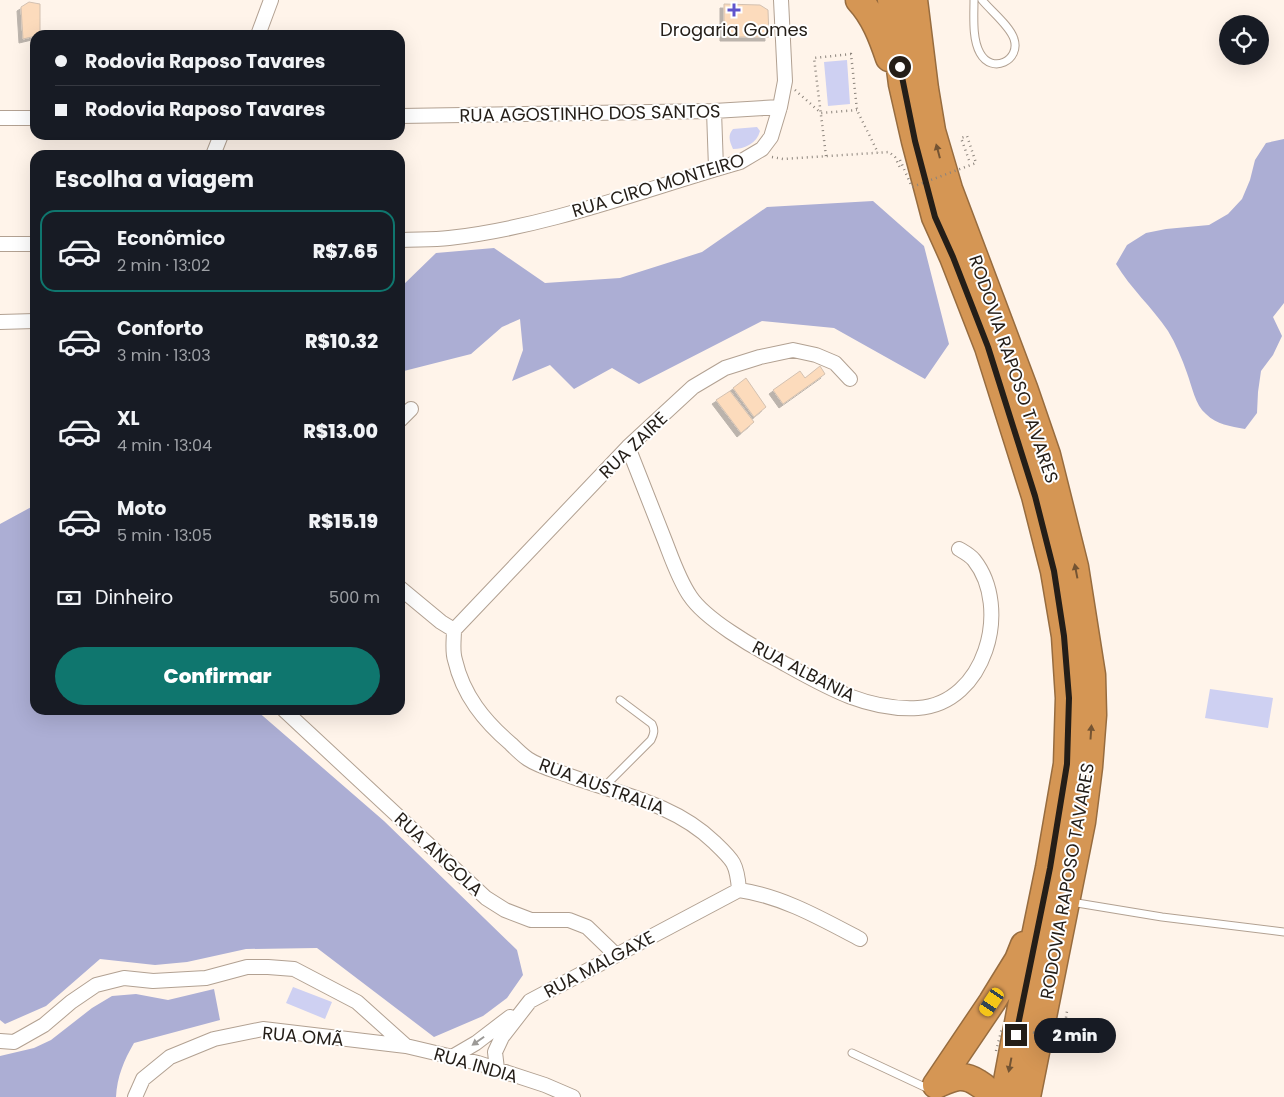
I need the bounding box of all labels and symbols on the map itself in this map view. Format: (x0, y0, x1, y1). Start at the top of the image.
marker: Drogaria Gomes (728, 4, 740, 16)
place label: Drogaria Gomes (660, 17, 808, 42)
route start (889, 56, 911, 78)
street label: RUA AGOSTINHO DOS SANTOS (459, 98, 721, 128)
one-way arrow (933, 143, 941, 158)
street label: RUA CIRO MONTEIRO (569, 147, 747, 223)
street label: RODOVIA RAPOSO TAVARES (963, 252, 1065, 486)
street label: RUA ZAIRE (593, 406, 673, 484)
one-way arrow (1071, 562, 1079, 578)
street label: RUA ALBANIA (748, 634, 860, 708)
one-way arrow (1088, 724, 1096, 740)
street label: RUA AUSTRALIA (536, 752, 668, 820)
street label: RODOVIA RAPOSO TAVARES (1034, 761, 1100, 1001)
street label: RUA ANGOLA (389, 806, 489, 902)
street label: RUA MALGAXE (539, 924, 659, 1004)
car (977, 985, 1006, 1019)
callout: 2 min (1034, 1018, 1116, 1052)
street label: RUA OMÃ (261, 1020, 345, 1052)
route end (1005, 1024, 1027, 1046)
one-way arrow (472, 1036, 485, 1046)
street label: RUA INDIA (431, 1041, 521, 1089)
one-way arrow (1006, 1058, 1014, 1074)

